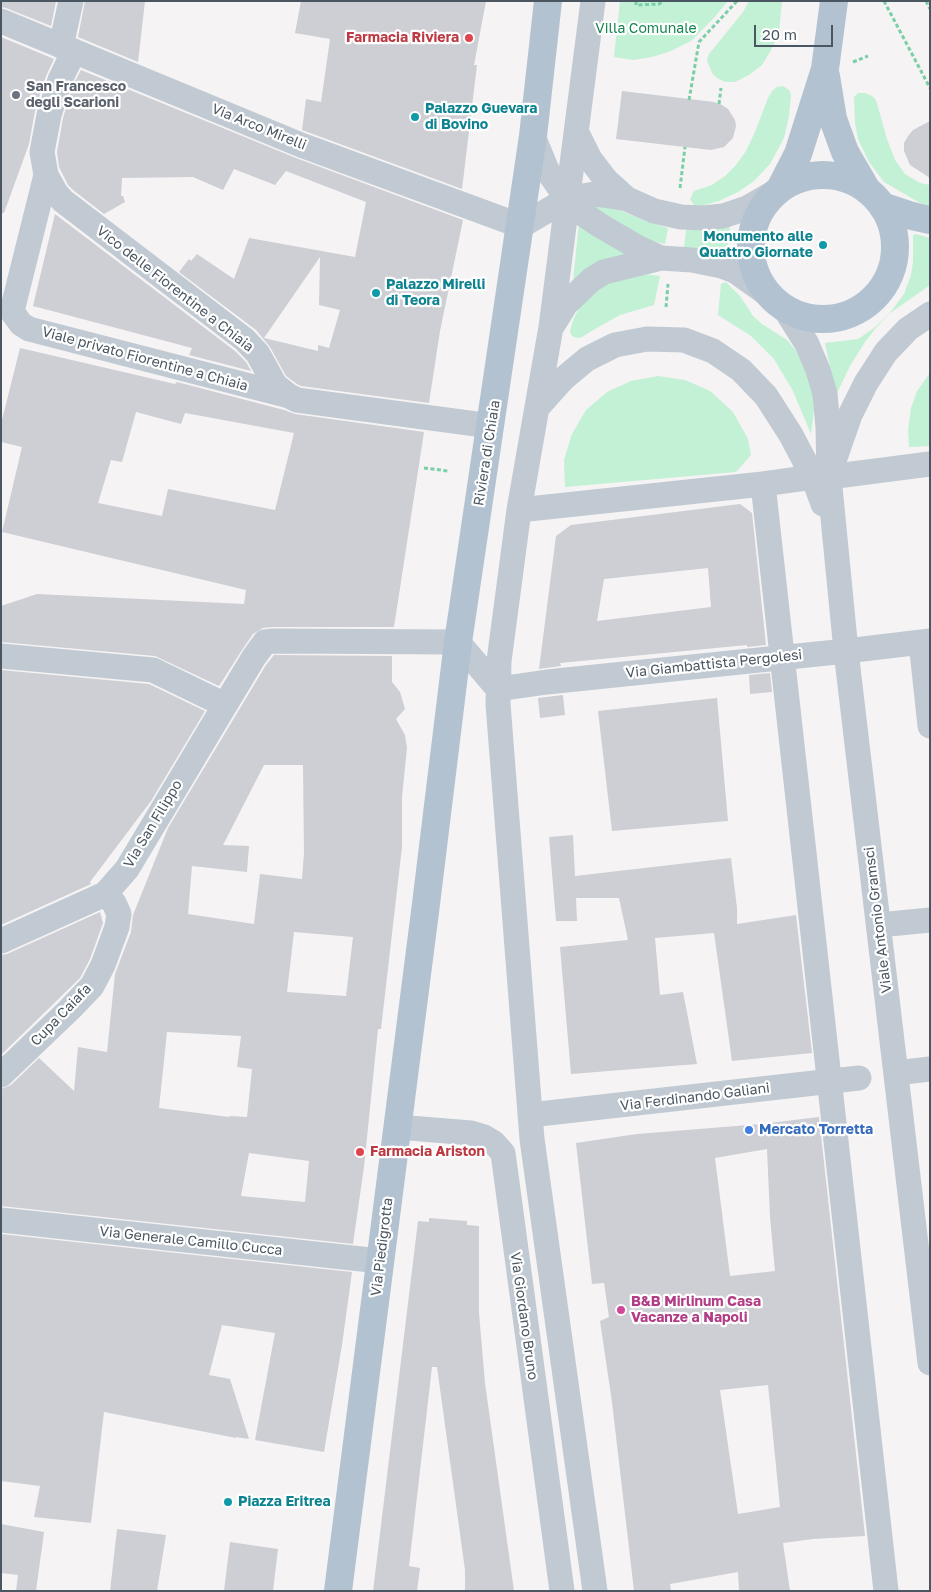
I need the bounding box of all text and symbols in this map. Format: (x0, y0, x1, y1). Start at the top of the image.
scale bar (756, 15, 835, 47)
park label: Villa Comunale (595, 21, 697, 37)
text: 20 m (762, 25, 797, 43)
place label: Farmacia Riviera (346, 30, 459, 46)
marker: Farmacia Riviera (463, 32, 475, 44)
place label: San Francesco degli Scarioni (26, 79, 126, 111)
marker: San Francesco degli Scarioni (10, 89, 22, 101)
street label: Via Arco Mirelli (209, 100, 309, 154)
place label: Palazzo Guevara di Bovino (425, 101, 537, 134)
marker: Palazzo Guevara di Bovino (409, 111, 421, 123)
street label: Vico delle Fiorentine a Chiaia (93, 222, 257, 356)
place label: Monumento alle Quattro Giornate (699, 229, 813, 262)
marker: Monumento alle Quattro Giornate (817, 239, 829, 251)
place label: Palazzo Mirelli di Teora (386, 277, 485, 310)
marker: Palazzo Mirelli di Teora (370, 287, 382, 299)
street label: Viale privato Fiorentine a Chiaia (40, 323, 250, 395)
street label: Riviera di Chiaia (470, 399, 504, 507)
street label: Via Giambattista Pergolesi (625, 646, 803, 682)
street label: Via San Filippo (120, 777, 186, 871)
street label: Viale Antonio Gramsci (861, 846, 895, 994)
street label: Cupa Caiafa (27, 980, 95, 1050)
street label: Via Ferdinando Galiani (619, 1079, 771, 1115)
place label: Mercato Torretta (759, 1122, 873, 1138)
marker: Mercato Torretta (743, 1124, 755, 1136)
place label: Farmacia Ariston (370, 1144, 485, 1160)
marker: Farmacia Ariston (354, 1146, 366, 1158)
street label: Via Piedigrotta (368, 1197, 396, 1297)
street label: Via Generale Camillo Cucca (99, 1223, 283, 1259)
street label: Via Giordano Bruno (507, 1251, 541, 1381)
place label: B&B Mirlinum Casa Vacanze a Napoli (631, 1294, 761, 1326)
marker: B&B Mirlinum Casa Vacanze a Napoli (615, 1304, 627, 1316)
place label: Piazza Eritrea (238, 1494, 331, 1510)
marker: Piazza Eritrea (222, 1496, 234, 1508)

